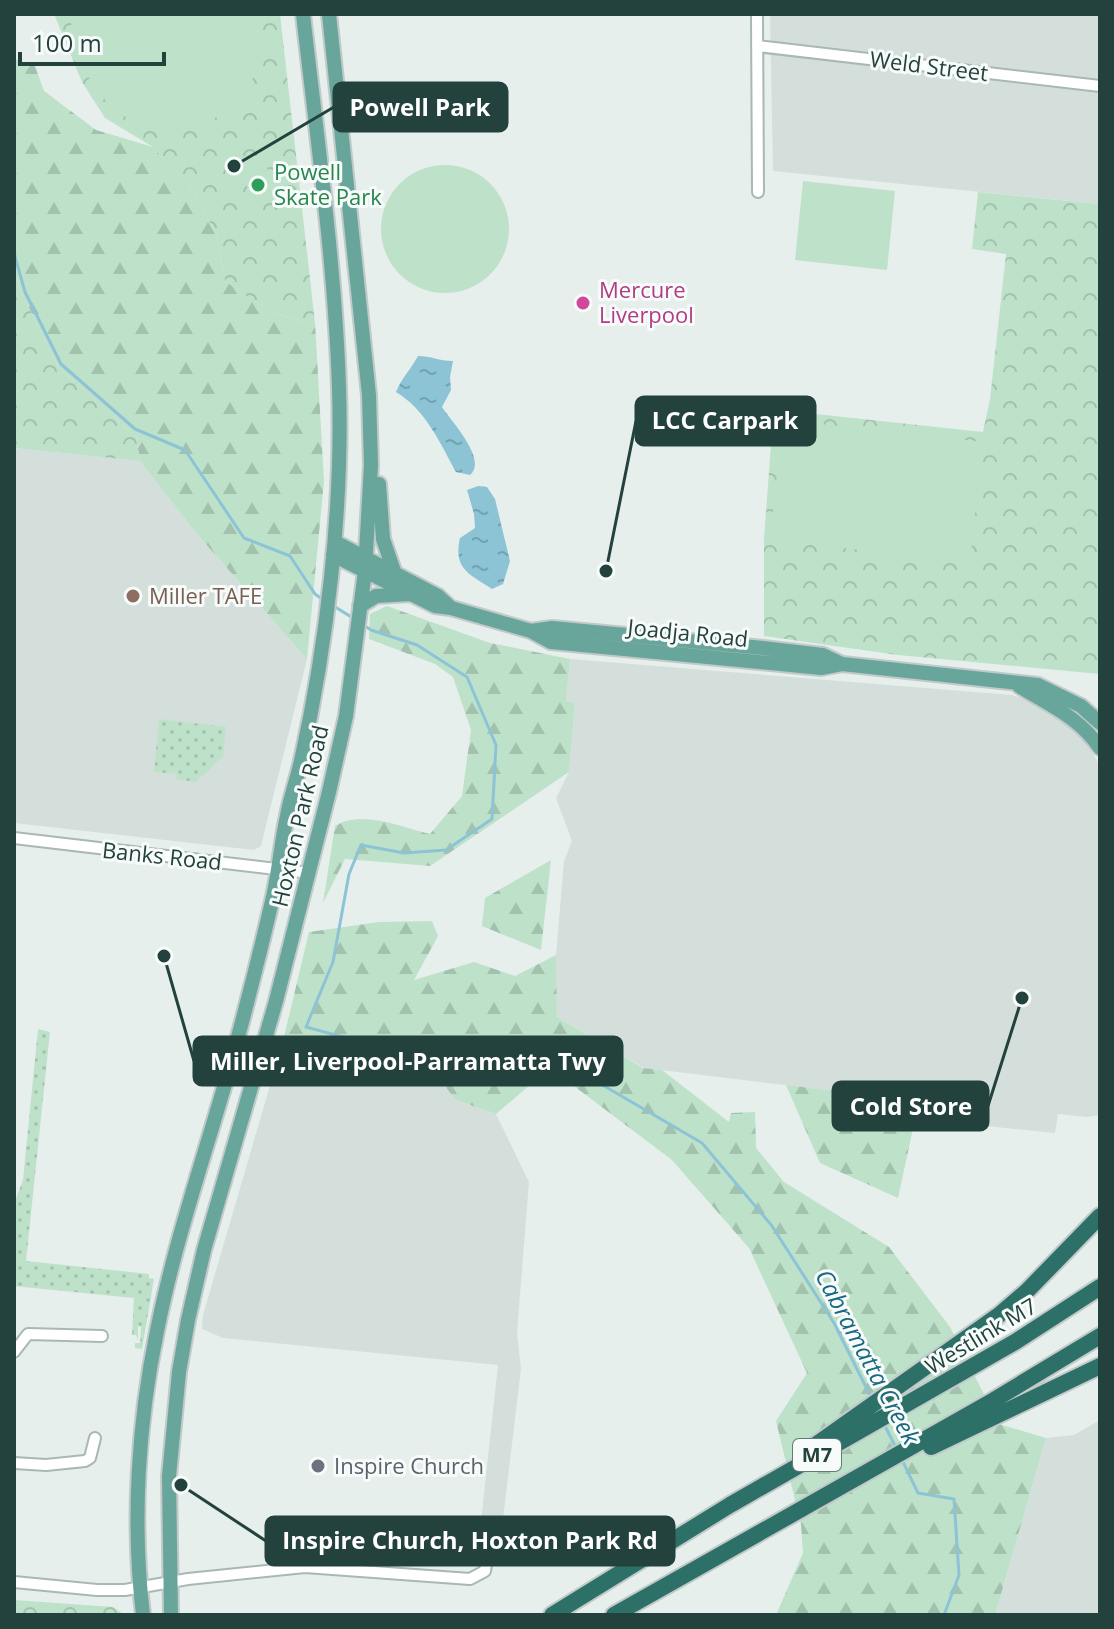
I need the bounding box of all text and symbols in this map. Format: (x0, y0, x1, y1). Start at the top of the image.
scale bar (20, 16, 164, 66)
text: 100 m (32, 26, 102, 59)
street label: Weld Street (868, 43, 990, 87)
callout: Powell Park (334, 83, 507, 131)
text: Powell Park (350, 90, 491, 123)
place label: Powell Skate Park (274, 156, 382, 211)
marker: Powell Skate Park (249, 176, 267, 194)
place label: Mercure Liverpool (599, 274, 694, 329)
marker: Mercure Liverpool (574, 294, 592, 312)
callout: LCC Carpark (636, 397, 815, 445)
text: LCC Carpark (652, 403, 798, 436)
place label: Miller TAFE (149, 580, 262, 610)
marker: Miller TAFE (124, 587, 142, 605)
street label: Joadja Road (624, 611, 750, 653)
street label: Hoxton Park Road (264, 722, 335, 910)
street label: Banks Road (101, 834, 223, 876)
callout: Miller, Liverpool-Parramatta Twy (194, 1037, 622, 1085)
text: Miller, Liverpool-Parramatta Twy (210, 1044, 606, 1077)
callout: Cold Store (833, 1082, 988, 1130)
text: Cold Store (850, 1089, 972, 1122)
water label: Cabramatta Creek (808, 1263, 929, 1451)
street label: Westlink M7 (919, 1290, 1042, 1380)
road number: M7 (793, 1439, 841, 1471)
place label: Inspire Church (334, 1450, 484, 1480)
marker: Inspire Church (309, 1457, 327, 1475)
callout: Inspire Church, Hoxton Park Rd (266, 1517, 674, 1565)
text: Inspire Church, Hoxton Park Rd (282, 1523, 658, 1556)

